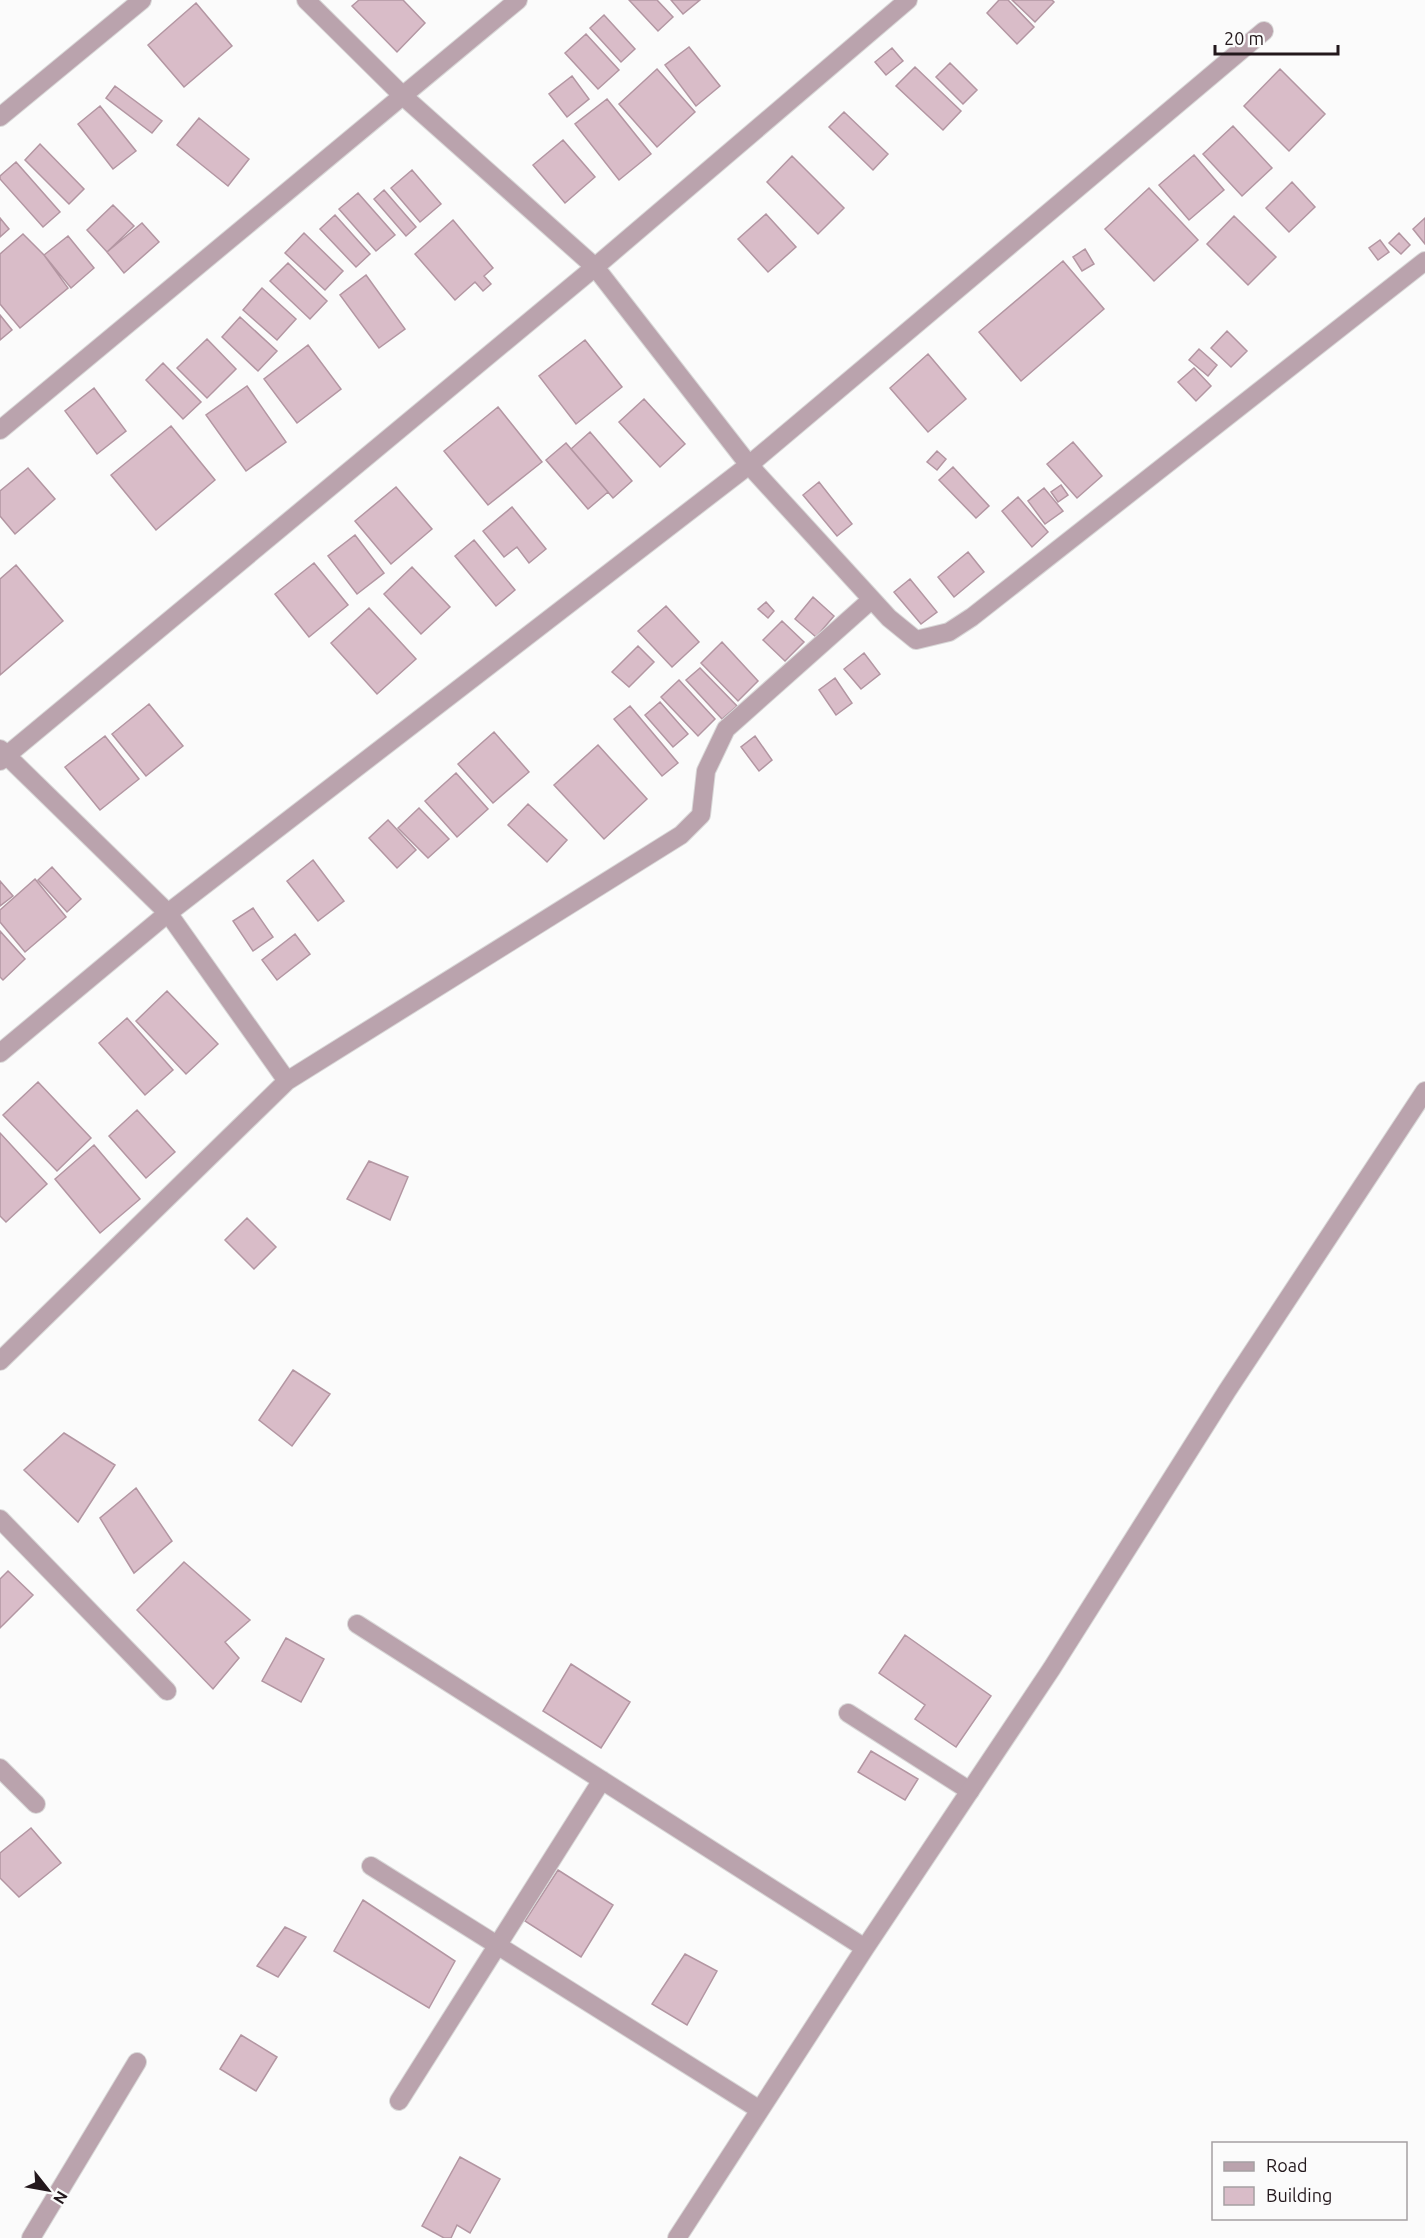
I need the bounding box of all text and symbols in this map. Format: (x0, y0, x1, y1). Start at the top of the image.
scale bar (1215, 18, 1338, 56)
text: 20 m (1224, 28, 1264, 48)
legend (1212, 2142, 1407, 2220)
text: Road (1266, 2155, 1308, 2175)
north arrow (18, 2160, 78, 2220)
text: Building (1266, 2185, 1332, 2205)
text: N (50, 2188, 72, 2207)

